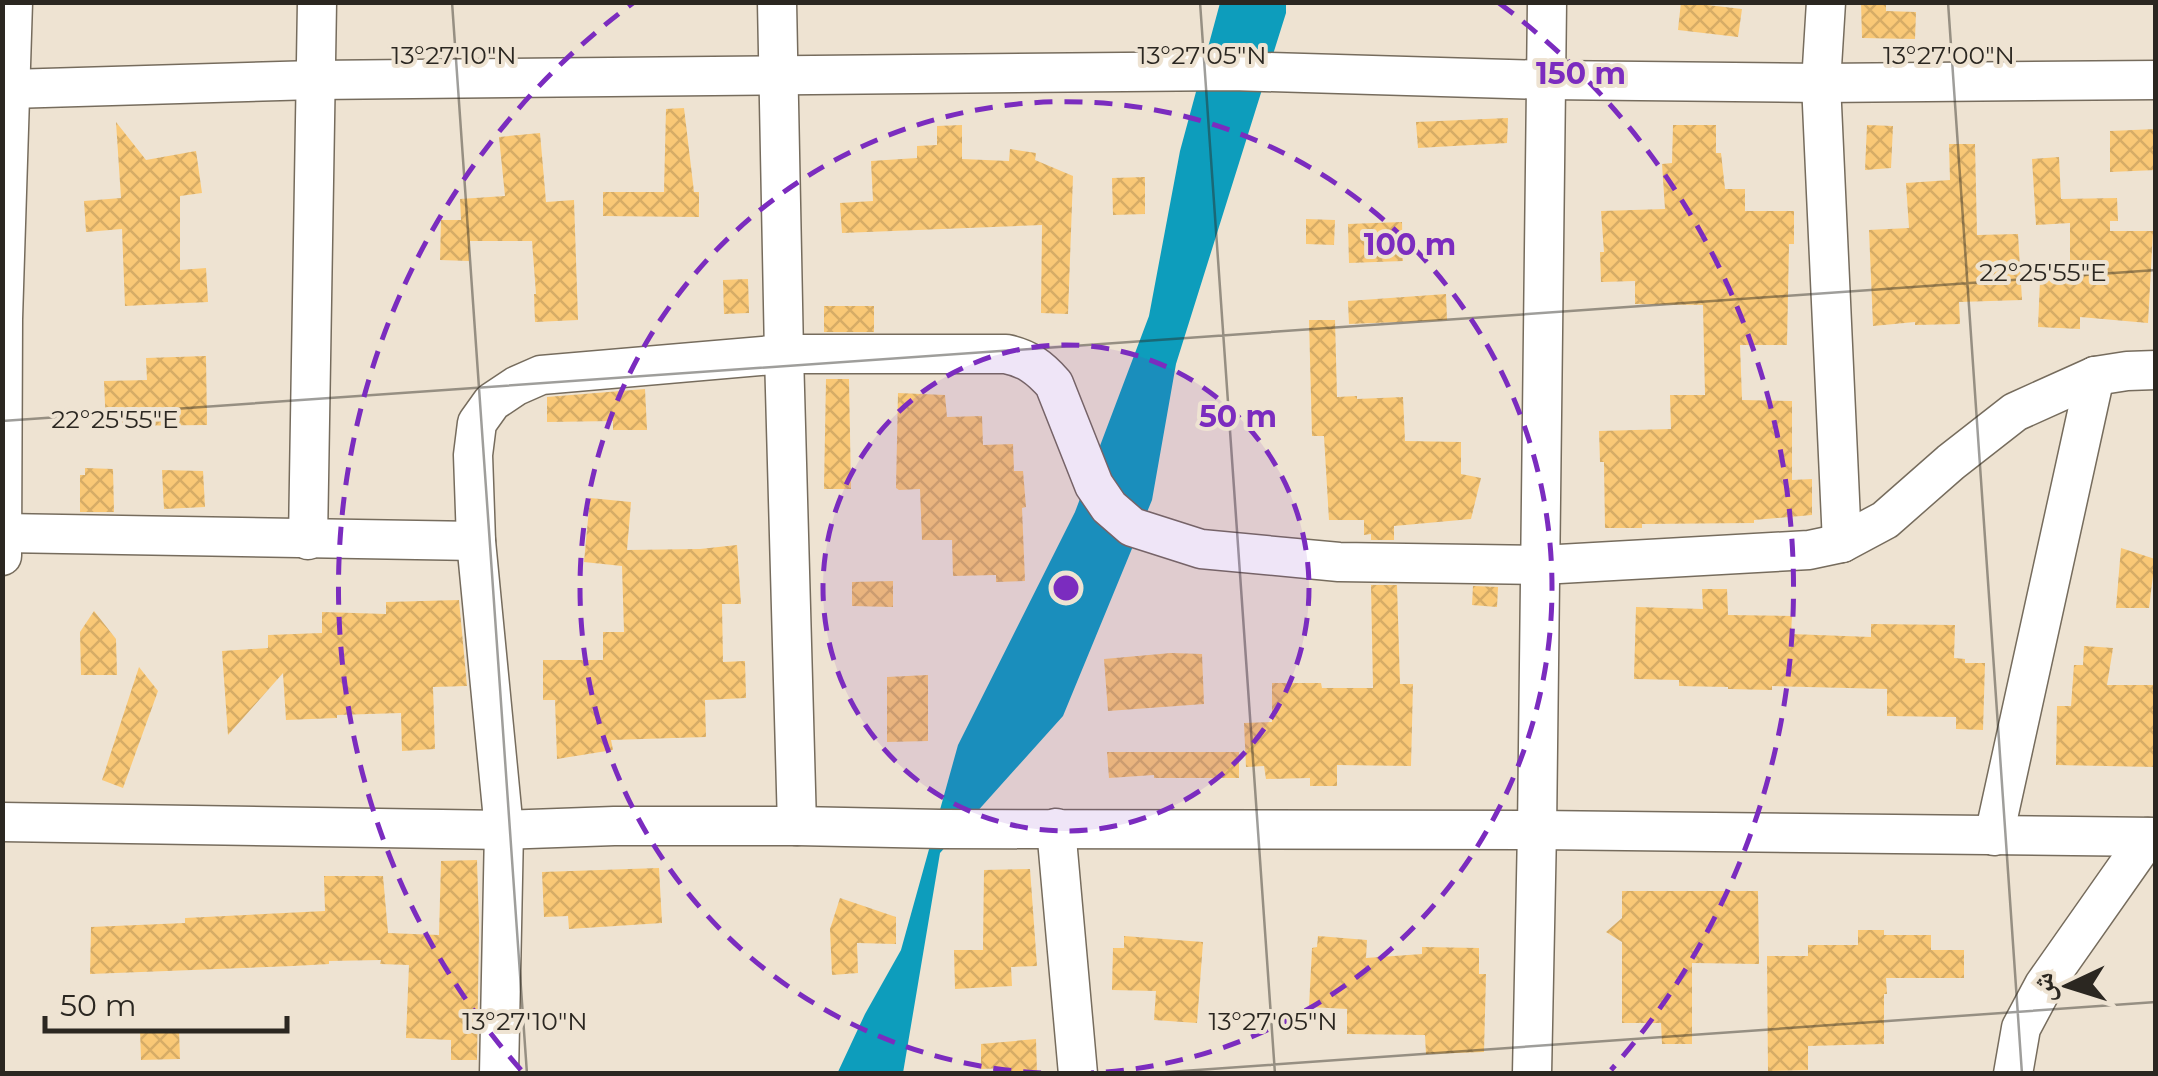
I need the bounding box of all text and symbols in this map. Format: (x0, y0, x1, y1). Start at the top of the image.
text: 13°27'10"N (391, 40, 517, 70)
text: 13°27'05"N (1137, 40, 1267, 70)
text: 13°27'00"N (1883, 40, 2015, 70)
text: 150 m (1536, 55, 1626, 92)
text: 100 m (1364, 226, 1456, 263)
text: 22°25'55"E (1979, 257, 2107, 287)
text: 50 m (1199, 398, 1277, 435)
text: 22°25'55"E (51, 404, 179, 434)
centre of rings (1048, 570, 1084, 606)
north arrow (2018, 936, 2118, 1036)
scale bar (45, 971, 288, 1033)
text: ش (2025, 972, 2061, 1004)
text: 50 m (60, 987, 137, 1024)
text: 13°27'10"N (462, 1006, 588, 1036)
text: 13°27'05"N (1208, 1006, 1338, 1036)

